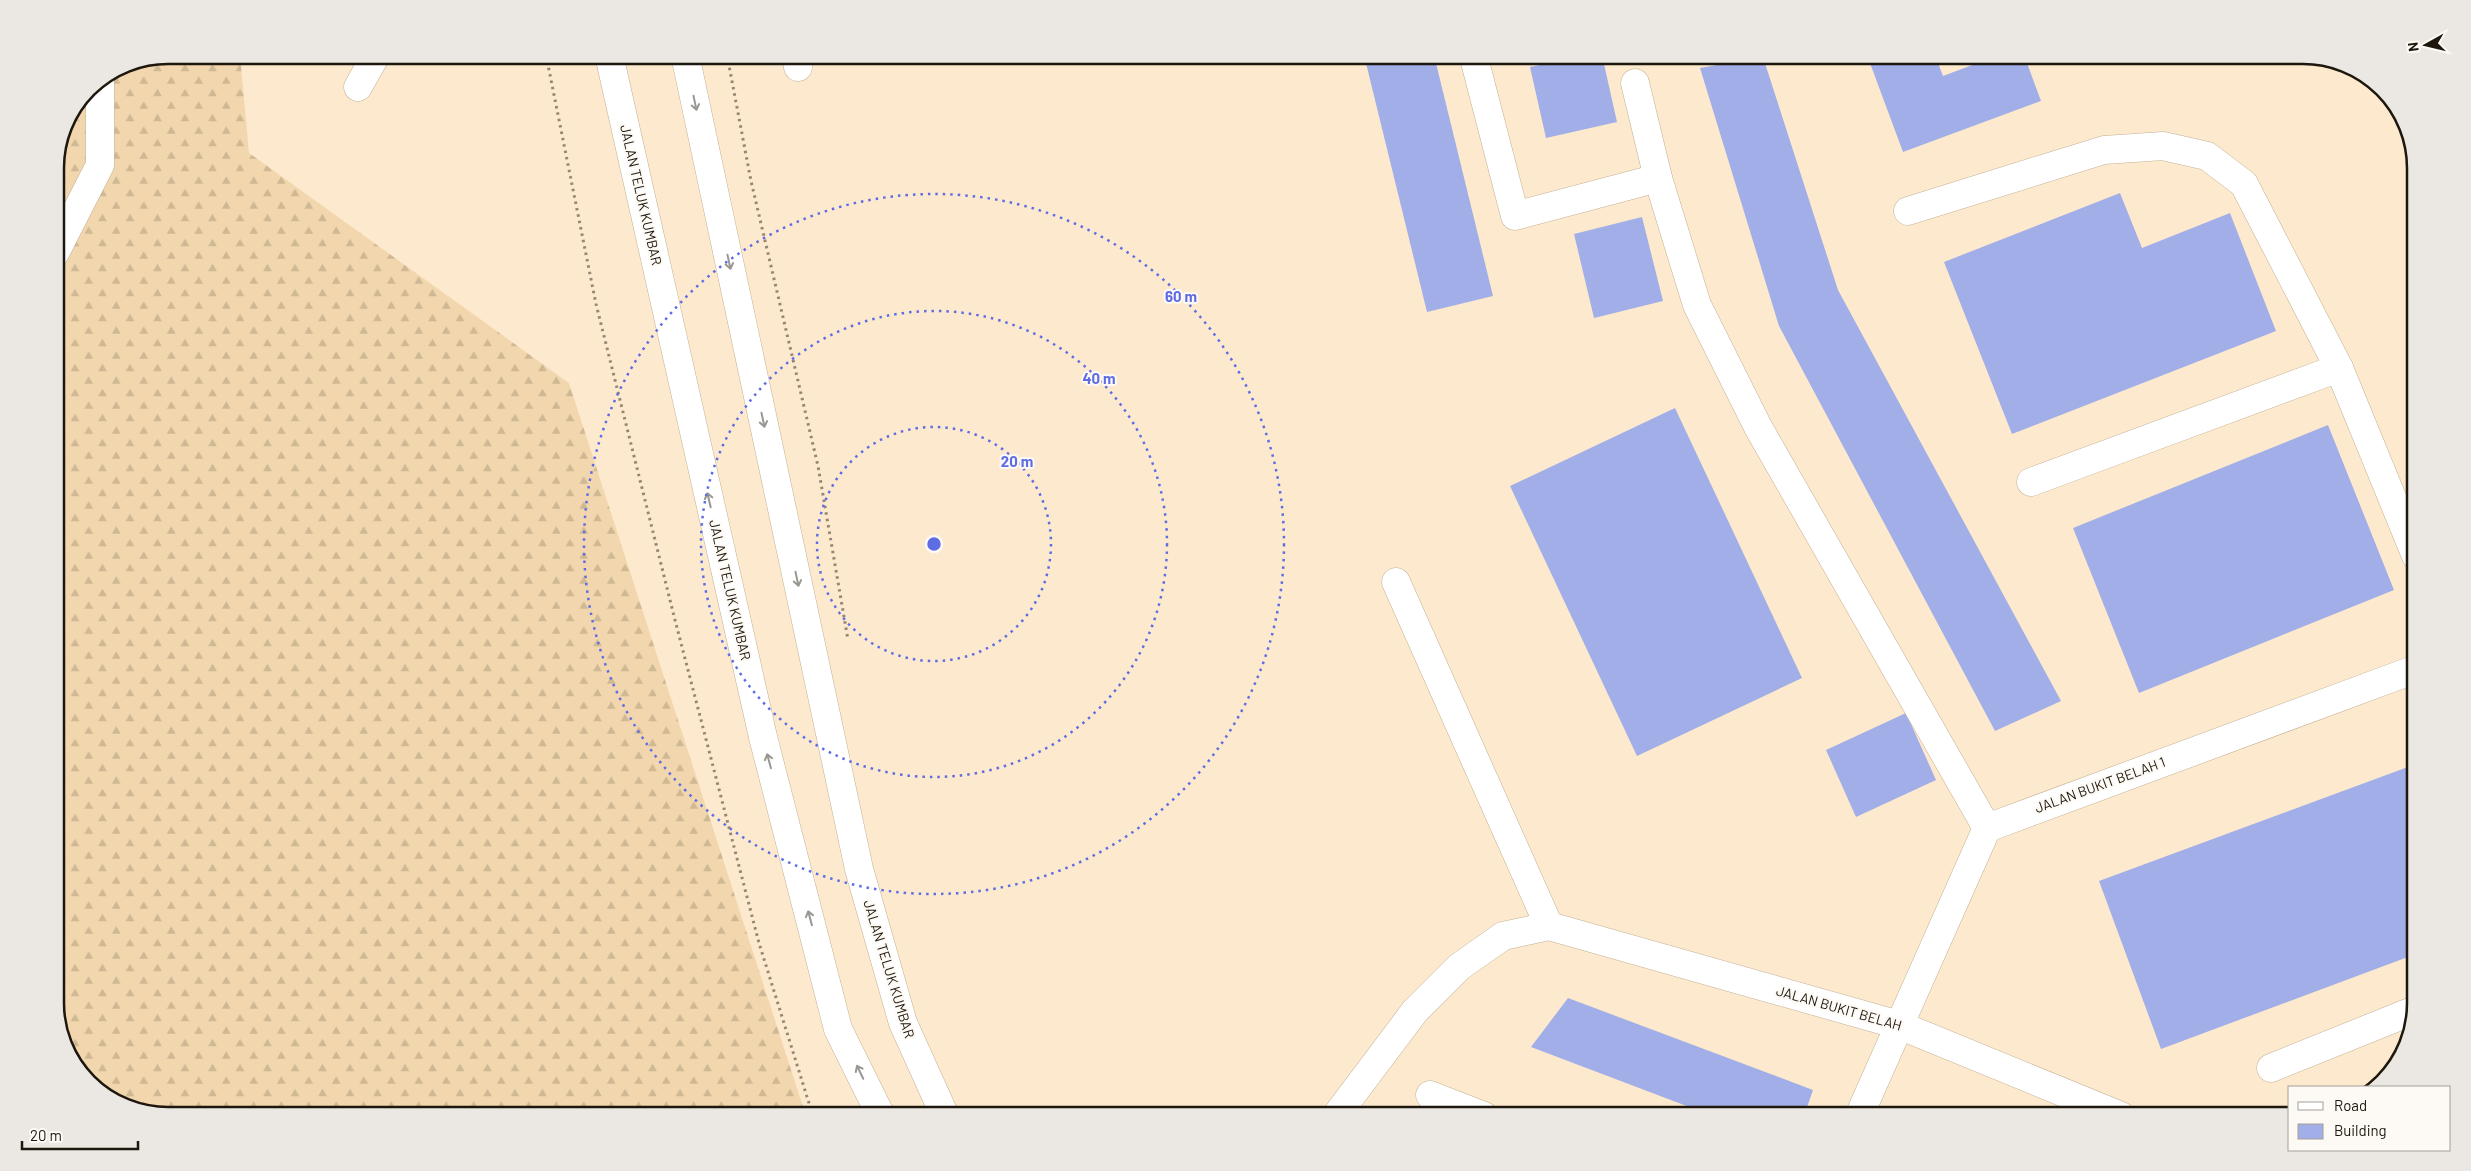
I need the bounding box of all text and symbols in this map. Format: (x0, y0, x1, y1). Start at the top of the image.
north arrow (2401, 20, 2451, 70)
text: N (2404, 41, 2422, 53)
one-way arrow (691, 94, 700, 110)
street label: JALAN TELUK KUMBAR (617, 123, 666, 267)
one-way arrow (725, 253, 734, 269)
text: 60 m (1165, 287, 1197, 305)
text: 40 m (1082, 369, 1116, 387)
one-way arrow (759, 412, 768, 428)
text: 20 m (1001, 452, 1033, 470)
one-way arrow (704, 493, 714, 509)
street label: JALAN TELUK KUMBAR (706, 518, 755, 662)
centre of rings (925, 535, 943, 553)
one-way arrow (793, 571, 802, 587)
one-way arrow (764, 753, 773, 769)
street label: JALAN BUKIT BELAH 1 (2032, 753, 2167, 816)
street label: JALAN TELUK KUMBAR (860, 898, 919, 1040)
one-way arrow (805, 911, 814, 927)
street label: JALAN BUKIT BELAH (1774, 981, 1904, 1034)
one-way arrow (854, 1065, 864, 1080)
legend (2288, 1086, 2451, 1151)
text: Road (2334, 1096, 2367, 1114)
scale bar (22, 1118, 139, 1150)
text: Building (2334, 1121, 2387, 1139)
text: 20 m (30, 1126, 62, 1144)

